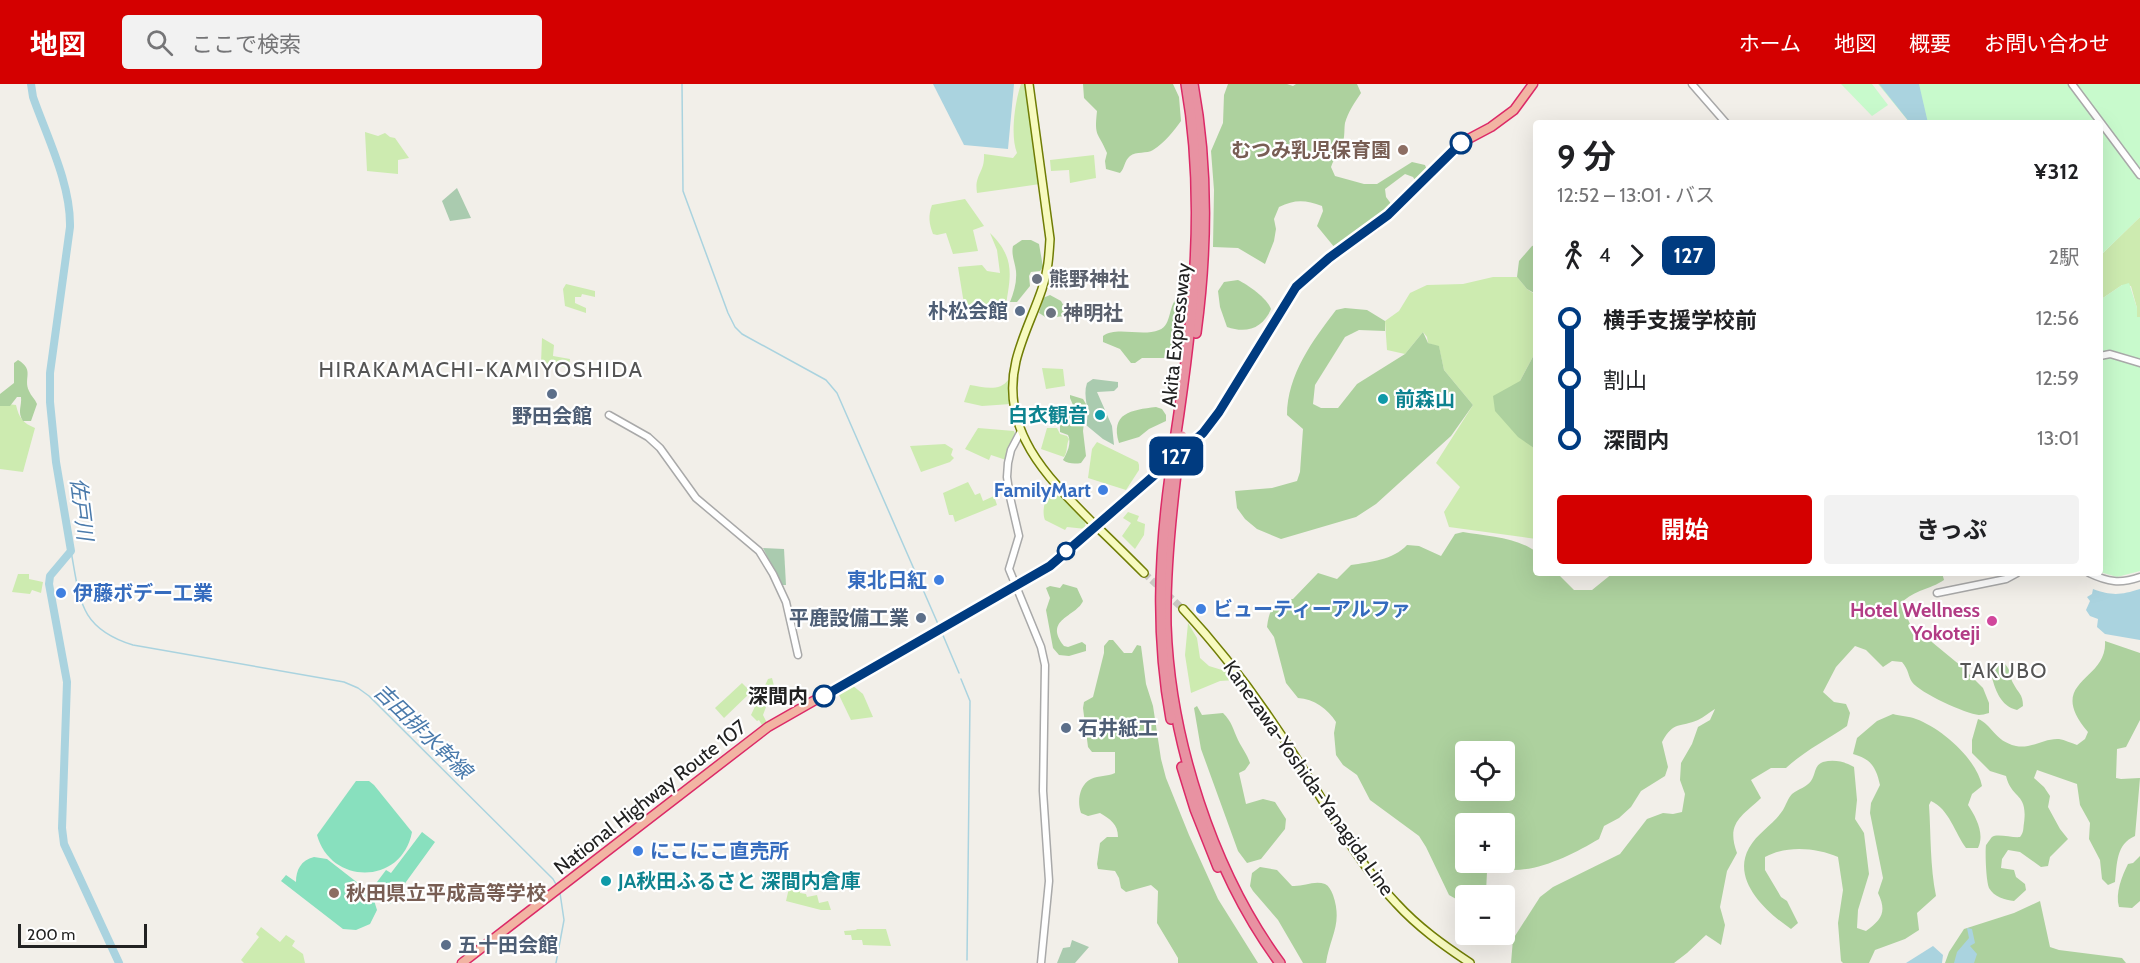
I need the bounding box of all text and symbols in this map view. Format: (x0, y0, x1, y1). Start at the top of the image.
search box (122, 15, 542, 69)
icon: search (143, 26, 176, 59)
text: 地図 (30, 27, 86, 61)
text: ここで検索 (191, 31, 301, 58)
text: ホーム (1739, 31, 1801, 56)
text: 地図 (1834, 31, 1876, 56)
text: 概要 (1909, 31, 1951, 56)
text: お問い合わせ (1984, 31, 2110, 56)
unlabelled marker (1450, 132, 1472, 154)
text: 9 分 (1557, 136, 1616, 176)
place label: むつみ乳児保育園 (1231, 138, 1391, 162)
marker: むつみ乳児保育園 (1396, 143, 1410, 157)
text: ¥312 (2034, 158, 2079, 185)
text: 12:52 – 13:01 · バス (1557, 183, 1715, 207)
icon: walk (1557, 239, 1590, 272)
icon: forward (1620, 239, 1653, 272)
text: 4 (1599, 243, 1611, 267)
text: 127 (1674, 243, 1703, 268)
text: 2駅 (2049, 245, 2079, 269)
street label: Akita Expressway (1157, 262, 1195, 408)
place label: 熊野神社 (1049, 267, 1129, 291)
marker: 熊野神社 (1030, 272, 1044, 286)
place label: 朴松会館 (928, 299, 1008, 323)
place label: 神明社 (1063, 301, 1123, 325)
marker: 朴松会館 (1013, 304, 1027, 318)
marker: 神明社 (1044, 306, 1058, 320)
text: 12:56 (2036, 306, 2079, 330)
text: 横手支援学校前 (1603, 307, 1757, 334)
district label: HIRAKAMACHI-KAMIYOSHIDA (318, 356, 644, 383)
text: 12:59 (2036, 366, 2079, 390)
text: 割山 (1603, 367, 1647, 394)
marker: 野田会館 (545, 387, 559, 401)
place label: 前森山 (1395, 387, 1455, 411)
marker: 前森山 (1376, 392, 1390, 406)
place label: 白衣観音 (1008, 403, 1088, 427)
place label: 野田会館 (512, 404, 592, 428)
marker: 白衣観音 (1093, 408, 1107, 422)
text: 13:01 (2037, 426, 2079, 450)
text: 深間内 (1603, 427, 1669, 454)
line badge: 127 (1142, 436, 1210, 476)
text: 127 (1161, 444, 1191, 469)
water label: 佐戸川 (66, 476, 98, 544)
place label: FamilyMart (994, 478, 1091, 502)
marker: FamilyMart (1096, 483, 1110, 497)
button: 開始 (1557, 495, 1812, 564)
button: きっぷ (1824, 495, 2079, 564)
unlabelled marker (1057, 542, 1075, 560)
place label: 東北日紅 (847, 568, 927, 592)
marker: 東北日紅 (932, 573, 946, 587)
place label: 伊藤ボデー工業 (73, 581, 213, 605)
marker: 伊藤ボデー工業 (54, 586, 68, 600)
place label: ビューティーアルファ (1213, 597, 1411, 621)
place label: Hotel Wellness Yokoteji (1850, 598, 1980, 645)
marker: ビューティーアルファ (1194, 602, 1208, 616)
place label: 平鹿設備工業 (789, 606, 909, 630)
marker: 平鹿設備工業 (914, 611, 928, 625)
marker: Hotel Wellness Yokoteji (1985, 614, 1999, 628)
street label: Kanezawa-Yoshida-Yanagida Line (1219, 656, 1399, 900)
district label: TAKUBO (1960, 658, 2048, 683)
water label: 吉田排水幹線 (369, 678, 479, 786)
place label: 深間内 (748, 684, 808, 708)
marker: 深間内 (813, 685, 835, 707)
street label: National Highway Route 107 (549, 715, 751, 879)
place label: 石井紙工 (1078, 716, 1158, 740)
marker: 石井紙工 (1059, 721, 1073, 735)
map controls (1455, 741, 1515, 945)
button: locate (1455, 741, 1515, 801)
button: + (1455, 813, 1515, 873)
place label: にこにこ直売所 (650, 839, 789, 863)
marker: にこにこ直売所 (631, 844, 645, 858)
place label: JA秋田ふるさと 深間内倉庫 (617, 869, 861, 893)
marker: JA秋田ふるさと 深間内倉庫 (599, 874, 613, 888)
place label: 秋田県立平成高等学校 (346, 881, 546, 905)
button: − (1455, 885, 1515, 945)
marker: 秋田県立平成高等学校 (327, 886, 341, 900)
scale bar (18, 921, 147, 948)
text: 200 m (27, 925, 75, 944)
place label: 五十田会館 (458, 933, 558, 957)
marker: 五十田会館 (439, 938, 453, 952)

